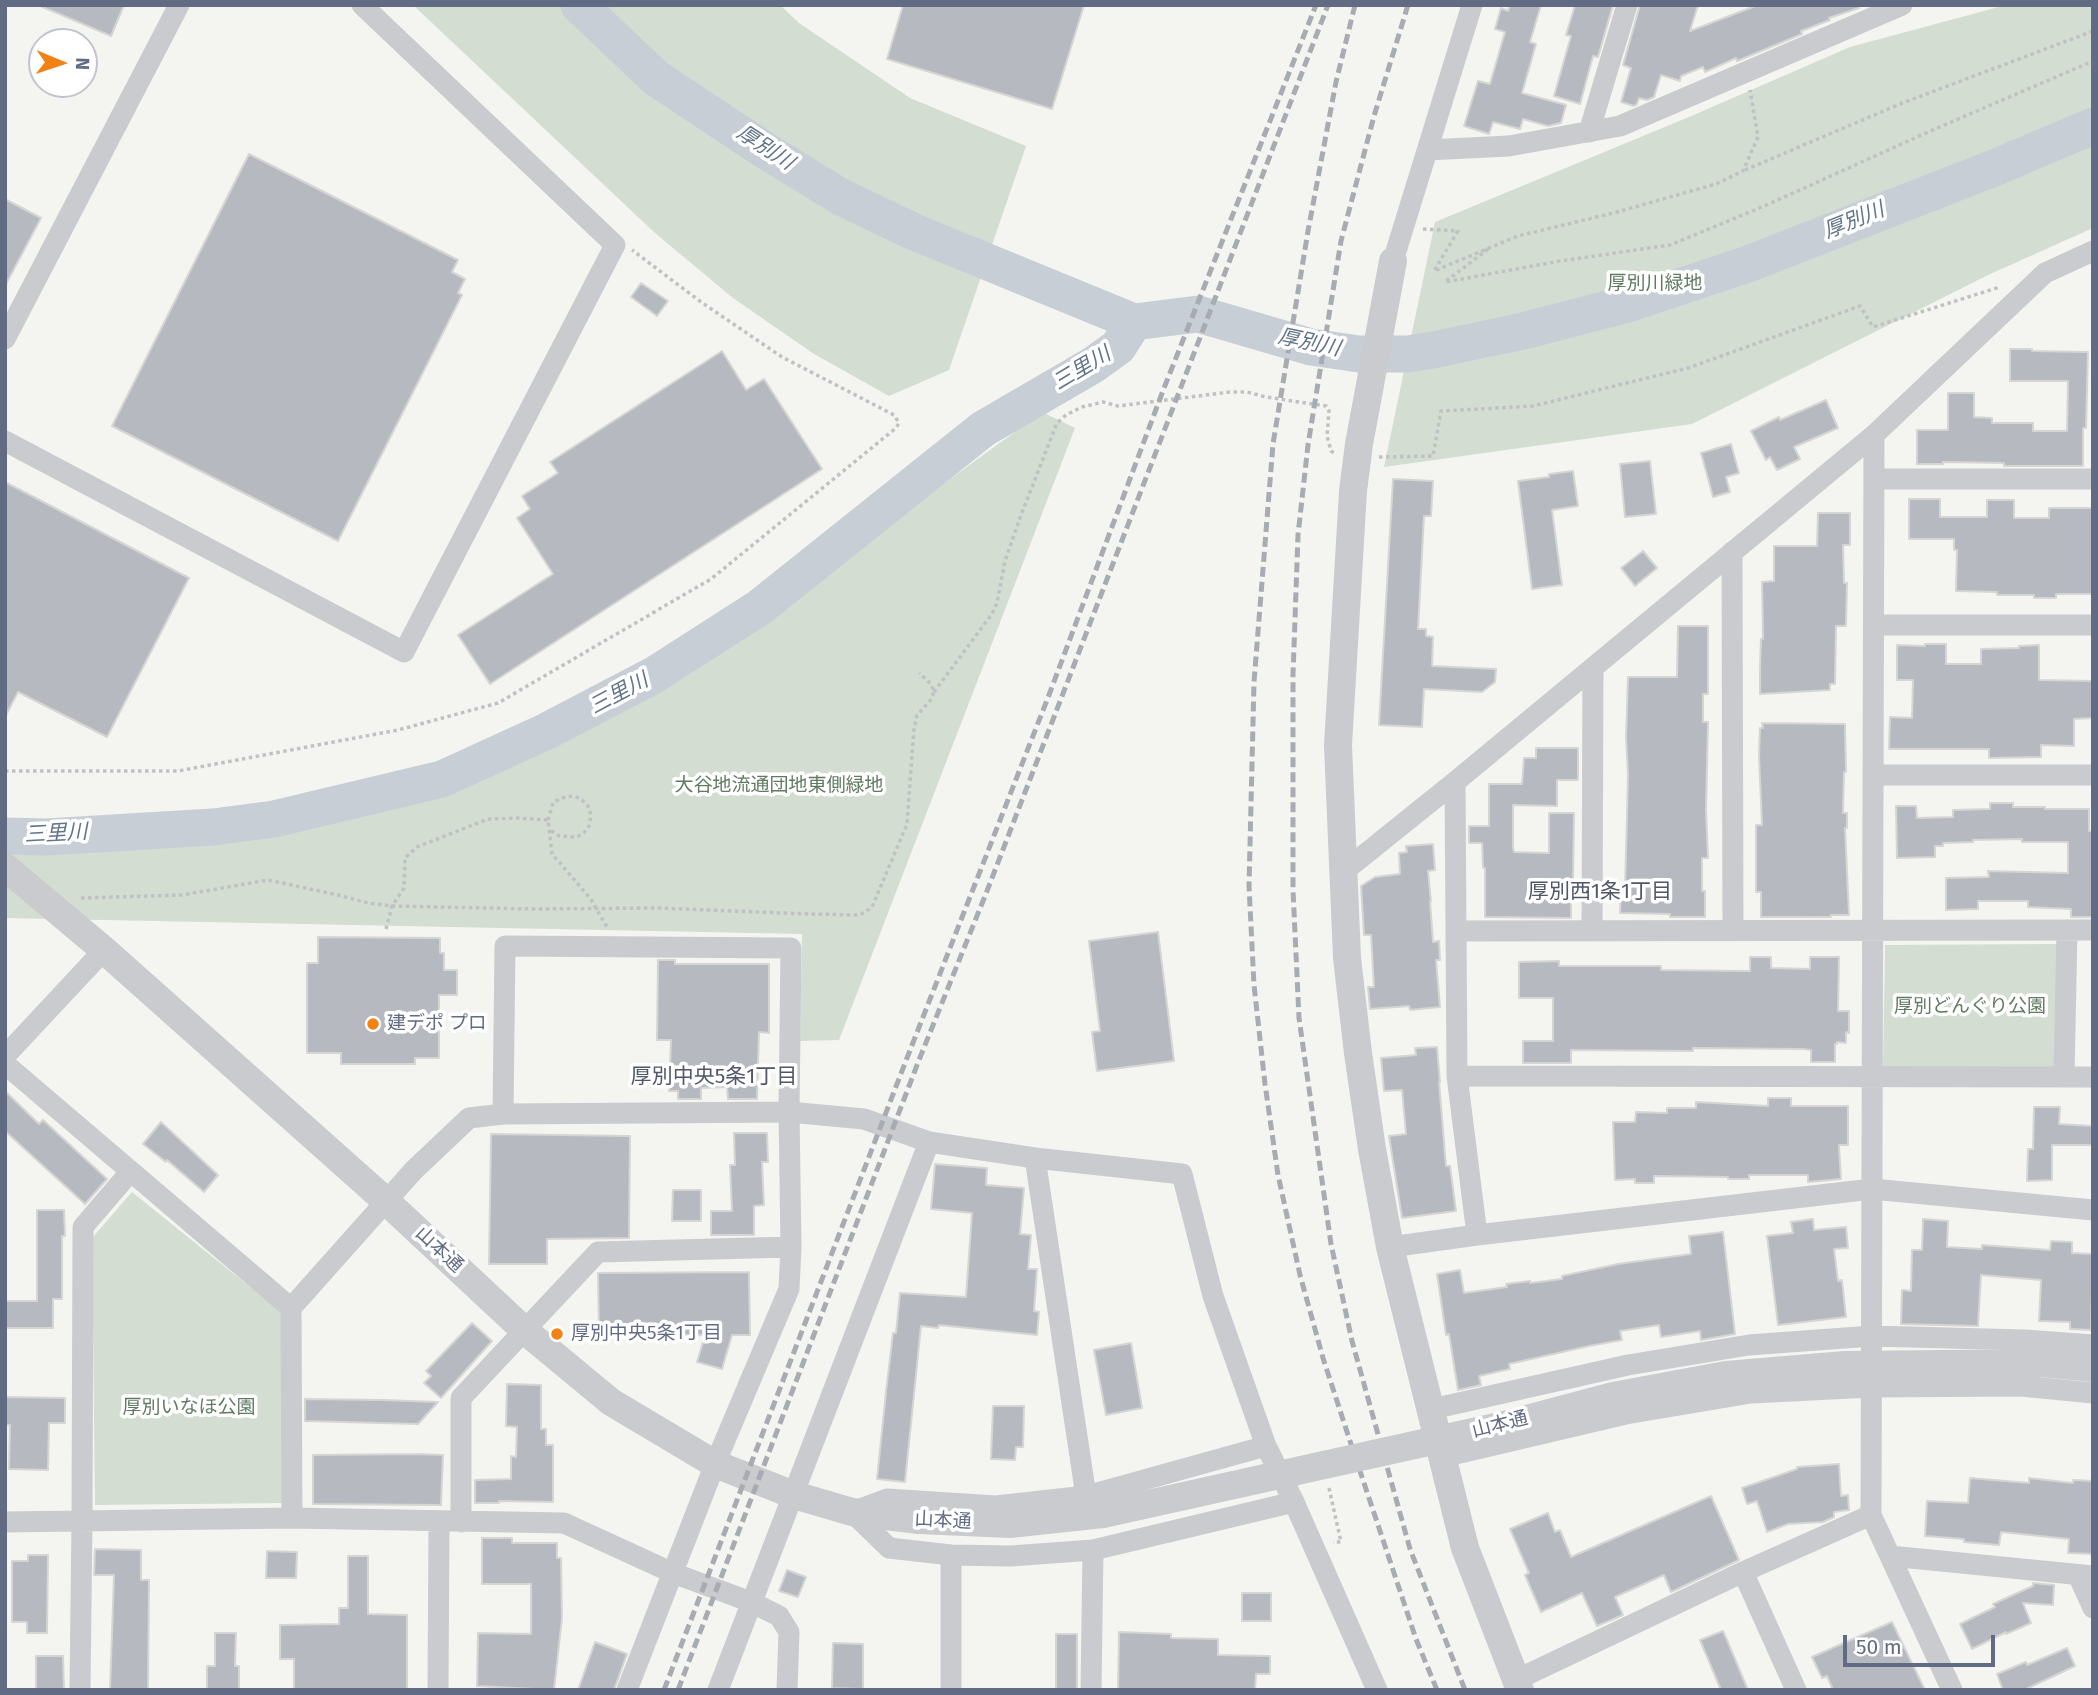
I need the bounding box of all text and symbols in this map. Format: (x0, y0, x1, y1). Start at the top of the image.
north arrow (28, 28, 98, 98)
text: N (71, 57, 94, 70)
water label: 厚別川 (732, 120, 798, 176)
water label: 厚別川 (1820, 198, 1888, 244)
park label: 厚別川緑地 (1608, 273, 1702, 295)
water label: 厚別川 (1276, 324, 1342, 362)
water label: 三里川 (1049, 342, 1115, 396)
water label: 三里川 (585, 668, 653, 720)
park label: 大谷地流通団地東側緑地 (675, 775, 883, 797)
water label: 三里川 (24, 820, 88, 848)
district label: 厚別西1条1丁目 (1528, 879, 1672, 905)
park label: 厚別どんぐり公園 (1894, 996, 2046, 1018)
place label: 建デポ プロ (387, 1013, 487, 1035)
marker: 建デポ プロ (365, 1016, 381, 1032)
district label: 厚別中央5条1丁目 (631, 1064, 797, 1090)
street label: 山本通 (410, 1222, 468, 1278)
place label: 厚別中央5条1丁目 (571, 1323, 722, 1345)
marker: 厚別中央5条1丁目 (549, 1326, 565, 1342)
park label: 厚別いなほ公園 (123, 1397, 255, 1419)
street label: 山本通 (1470, 1407, 1530, 1443)
street label: 山本通 (914, 1508, 972, 1534)
scale bar (1846, 1622, 1998, 1666)
text: 50 m (1856, 1634, 1902, 1660)

